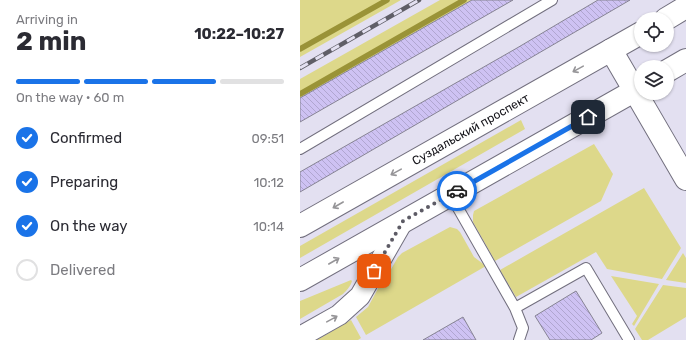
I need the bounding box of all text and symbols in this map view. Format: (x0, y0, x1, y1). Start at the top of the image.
text: Arriving in (16, 12, 78, 27)
map controls (634, 12, 674, 100)
button: locate (634, 12, 674, 52)
text: 10:22–10:27 (194, 25, 284, 43)
text: 2 min (16, 26, 86, 57)
button: layers (634, 60, 674, 100)
one-way arrow (572, 66, 584, 74)
text: On the way · 60 m (16, 90, 124, 105)
street label: Суздальский проспект (410, 91, 532, 168)
pin (571, 100, 605, 134)
icon: home (577, 106, 599, 128)
icon: check (16, 127, 38, 149)
text: Confirmed (50, 129, 122, 147)
text: 09:51 (252, 131, 284, 146)
one-way arrow (390, 169, 402, 177)
icon: check (16, 171, 38, 193)
courier (437, 171, 477, 211)
text: Preparing (50, 173, 118, 191)
text: 10:12 (254, 175, 284, 190)
icon: car (446, 180, 468, 202)
one-way arrow (332, 201, 344, 209)
icon: check (16, 215, 38, 237)
text: On the way (50, 217, 128, 235)
text: 10:14 (253, 219, 284, 234)
pin (357, 254, 391, 288)
one-way arrow (328, 256, 340, 264)
icon: bag (363, 260, 385, 282)
text: Delivered (50, 261, 115, 279)
one-way arrow (326, 315, 338, 323)

